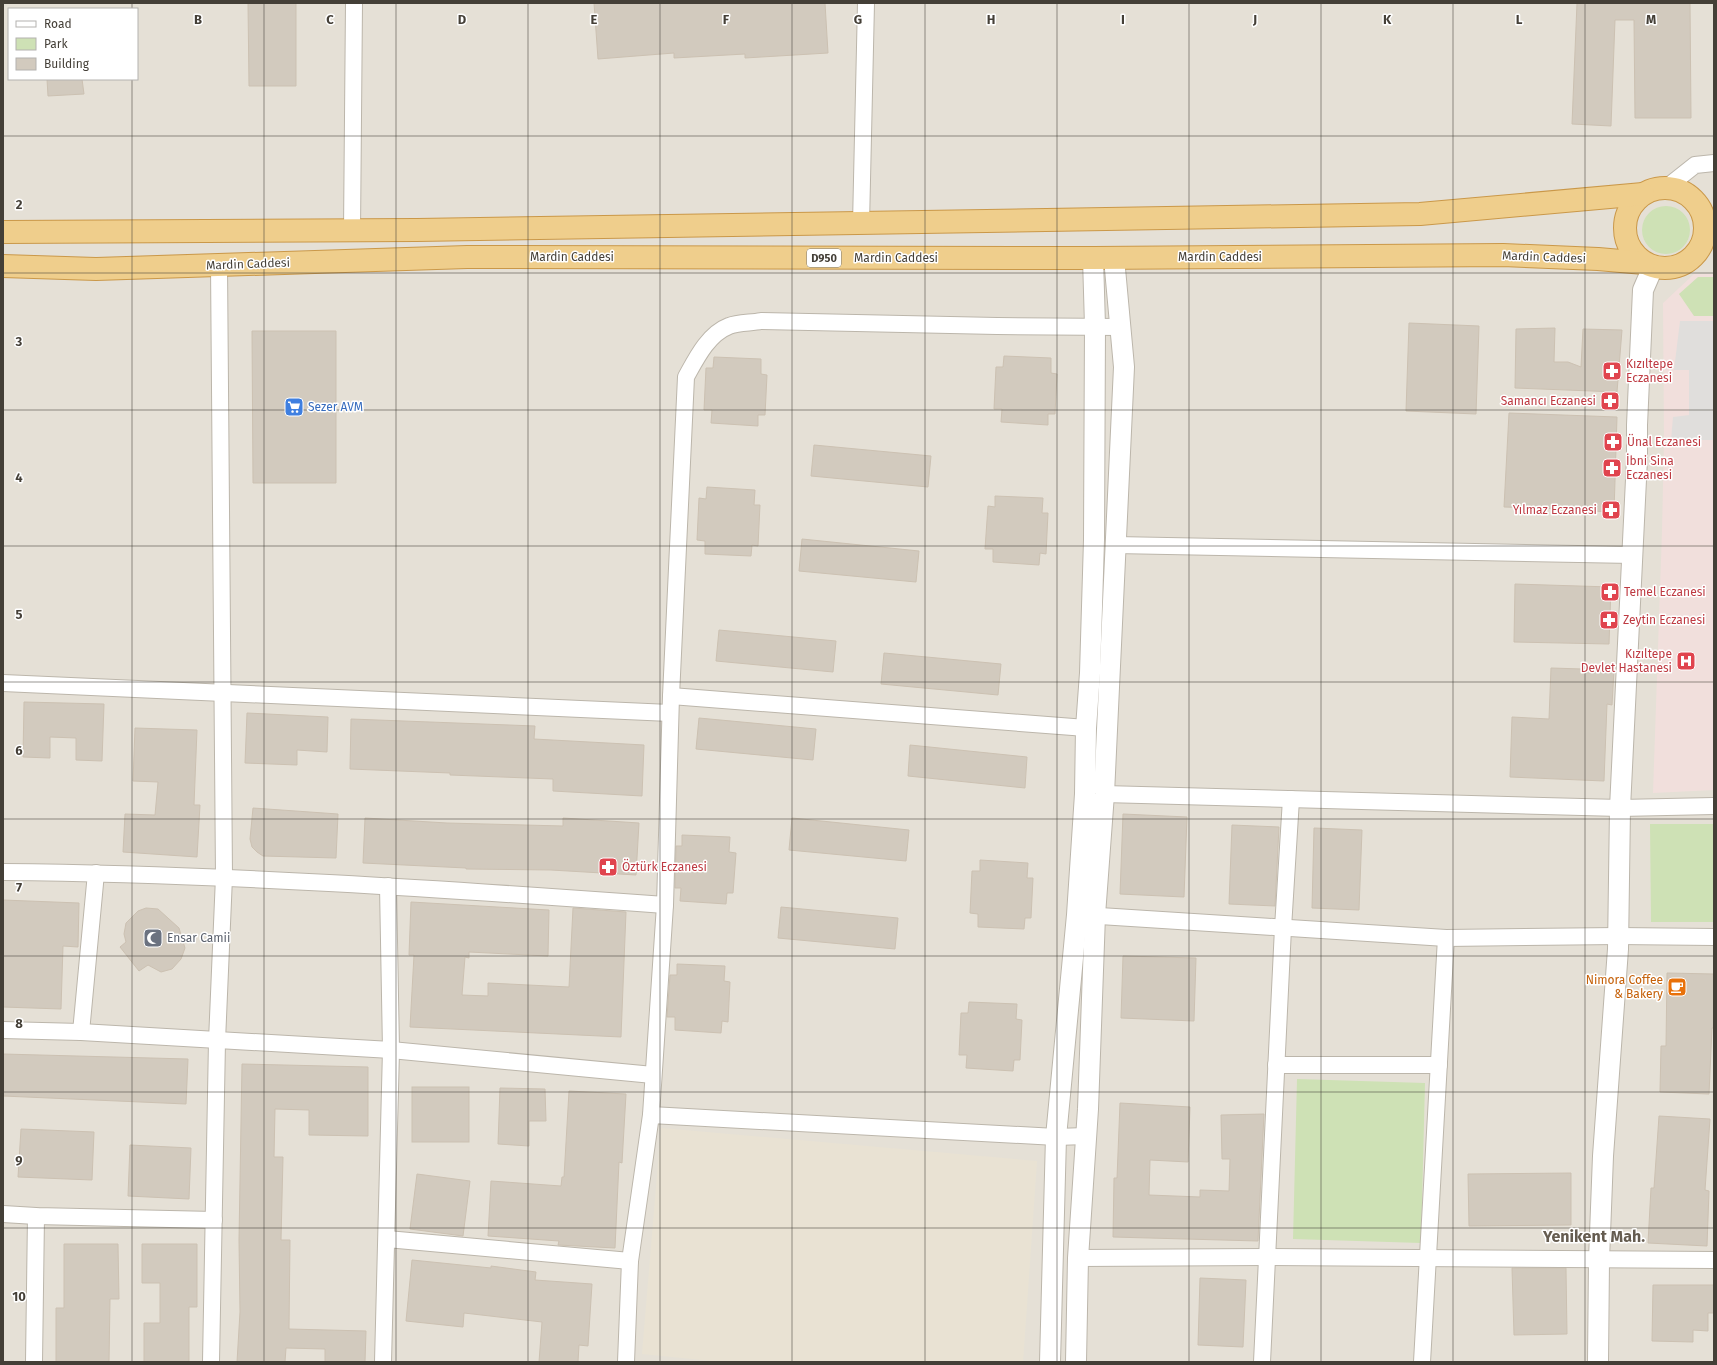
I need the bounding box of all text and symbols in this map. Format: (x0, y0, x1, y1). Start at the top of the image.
legend (8, 8, 138, 80)
text: B (194, 12, 202, 27)
text: C (326, 12, 334, 27)
text: D (458, 12, 467, 27)
text: E (591, 12, 598, 27)
text: F (723, 12, 730, 27)
text: G (854, 12, 862, 27)
text: H (987, 12, 995, 27)
text: I (1121, 12, 1125, 27)
text: J (1252, 12, 1257, 27)
text: K (1383, 12, 1392, 27)
text: L (1516, 12, 1523, 27)
text: M (1646, 12, 1656, 27)
text: Road (44, 17, 72, 31)
text: Park (44, 37, 68, 51)
text: Building (44, 57, 90, 71)
text: 2 (16, 197, 23, 212)
road number: D950 (807, 249, 841, 267)
street label: Mardin Caddesi (1502, 249, 1586, 265)
street label: Mardin Caddesi (530, 250, 614, 264)
street label: Mardin Caddesi (1178, 250, 1262, 264)
street label: Mardin Caddesi (854, 251, 938, 265)
street label: Mardin Caddesi (206, 256, 290, 272)
text: 3 (15, 334, 23, 349)
place label: Kızıltepe Eczanesi (1626, 357, 1673, 385)
pharmacy icon: Kızıltepe Eczanesi (1601, 360, 1623, 382)
pharmacy icon: Samancı Eczanesi (1599, 390, 1621, 412)
place label: Samancı Eczanesi (1501, 394, 1596, 408)
supermarket icon: Sezer AVM (283, 396, 305, 418)
place label: Sezer AVM (308, 400, 363, 414)
pharmacy icon: Ünal Eczanesi (1602, 431, 1624, 453)
place label: Ünal Eczanesi (1627, 433, 1701, 449)
place label: İbni Sina Eczanesi (1626, 453, 1674, 482)
pharmacy icon: İbni Sina Eczanesi (1601, 457, 1623, 479)
text: 4 (15, 470, 23, 485)
pharmacy icon: Yılmaz Eczanesi (1600, 499, 1622, 521)
place label: Yılmaz Eczanesi (1513, 503, 1597, 517)
pharmacy icon: Temel Eczanesi (1599, 581, 1621, 603)
place label: Temel Eczanesi (1624, 585, 1706, 599)
text: 5 (16, 607, 23, 622)
pharmacy icon: Zeytin Eczanesi (1598, 609, 1620, 631)
place label: Zeytin Eczanesi (1623, 613, 1705, 627)
place label: Kızıltepe Devlet Hastanesi (1581, 647, 1672, 675)
hospital icon: Kızıltepe Devlet Hastanesi (1675, 650, 1697, 672)
text: 6 (15, 743, 23, 758)
pharmacy icon: Öztürk Eczanesi (597, 856, 619, 878)
place label: Öztürk Eczanesi (622, 858, 707, 874)
text: 7 (16, 880, 22, 895)
mosque icon: Ensar Camii (142, 927, 164, 949)
place label: Ensar Camii (167, 931, 230, 945)
place label: Nimora Coffee & Bakery (1586, 973, 1663, 1001)
cafe icon: Nimora Coffee & Bakery (1666, 976, 1688, 998)
text: 8 (15, 1016, 23, 1031)
text: 9 (15, 1153, 23, 1168)
district label: Yenikent Mah. (1542, 1227, 1645, 1246)
text: 10 (12, 1289, 26, 1304)

